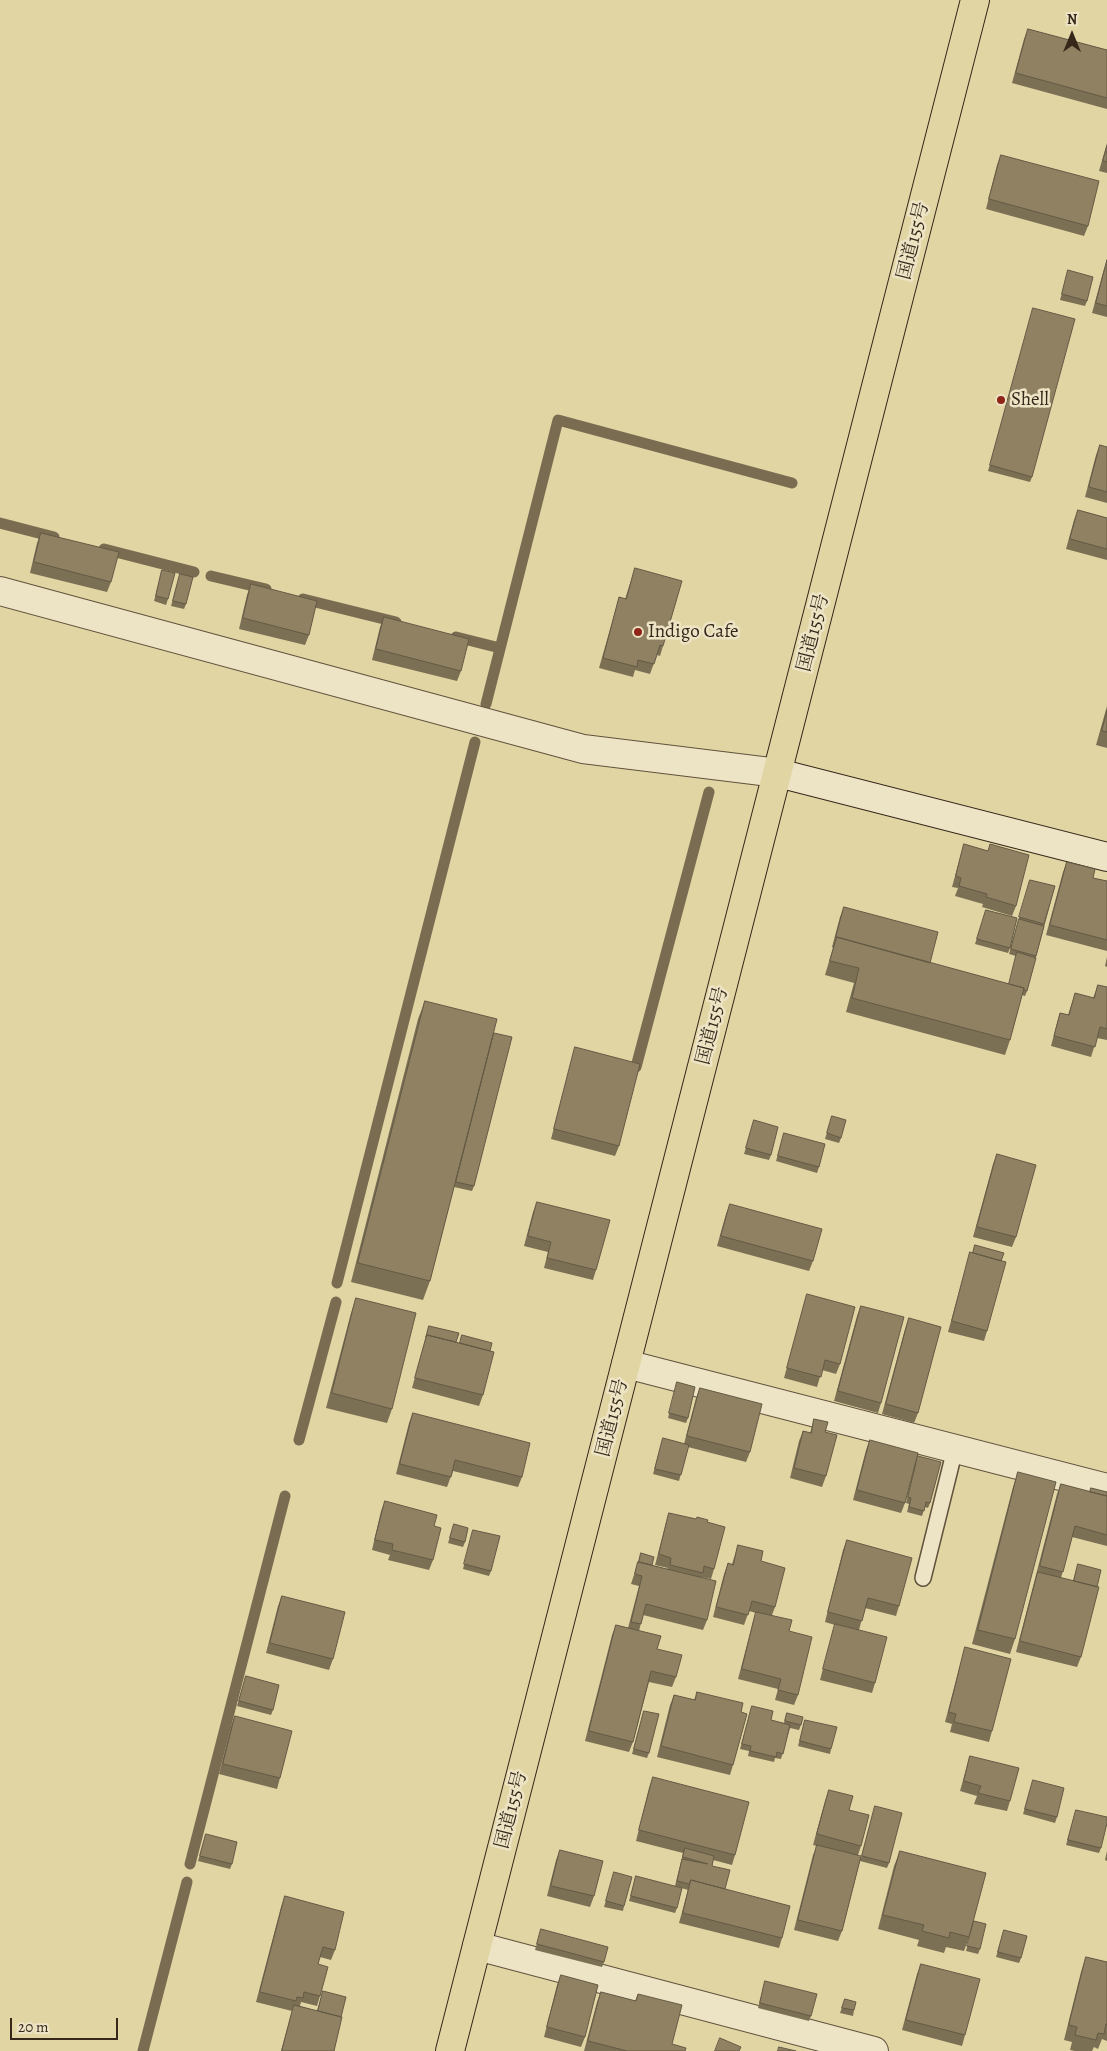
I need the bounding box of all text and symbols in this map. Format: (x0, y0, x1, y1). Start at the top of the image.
north arrow (1047, 10, 1097, 60)
text: N (1067, 10, 1077, 29)
street label: 国道155号 (893, 200, 935, 282)
place label: Shell (1011, 389, 1049, 411)
marker: Shell (995, 394, 1007, 406)
street label: 国道155号 (793, 592, 835, 674)
place label: Indigo Cafe (648, 621, 739, 643)
marker: Indigo Cafe (632, 626, 644, 638)
street label: 国道155号 (692, 985, 734, 1067)
street label: 国道155号 (592, 1377, 634, 1459)
street label: 国道155号 (491, 1769, 533, 1851)
scale bar (12, 2008, 120, 2040)
text: 20 m (18, 2017, 49, 2037)

